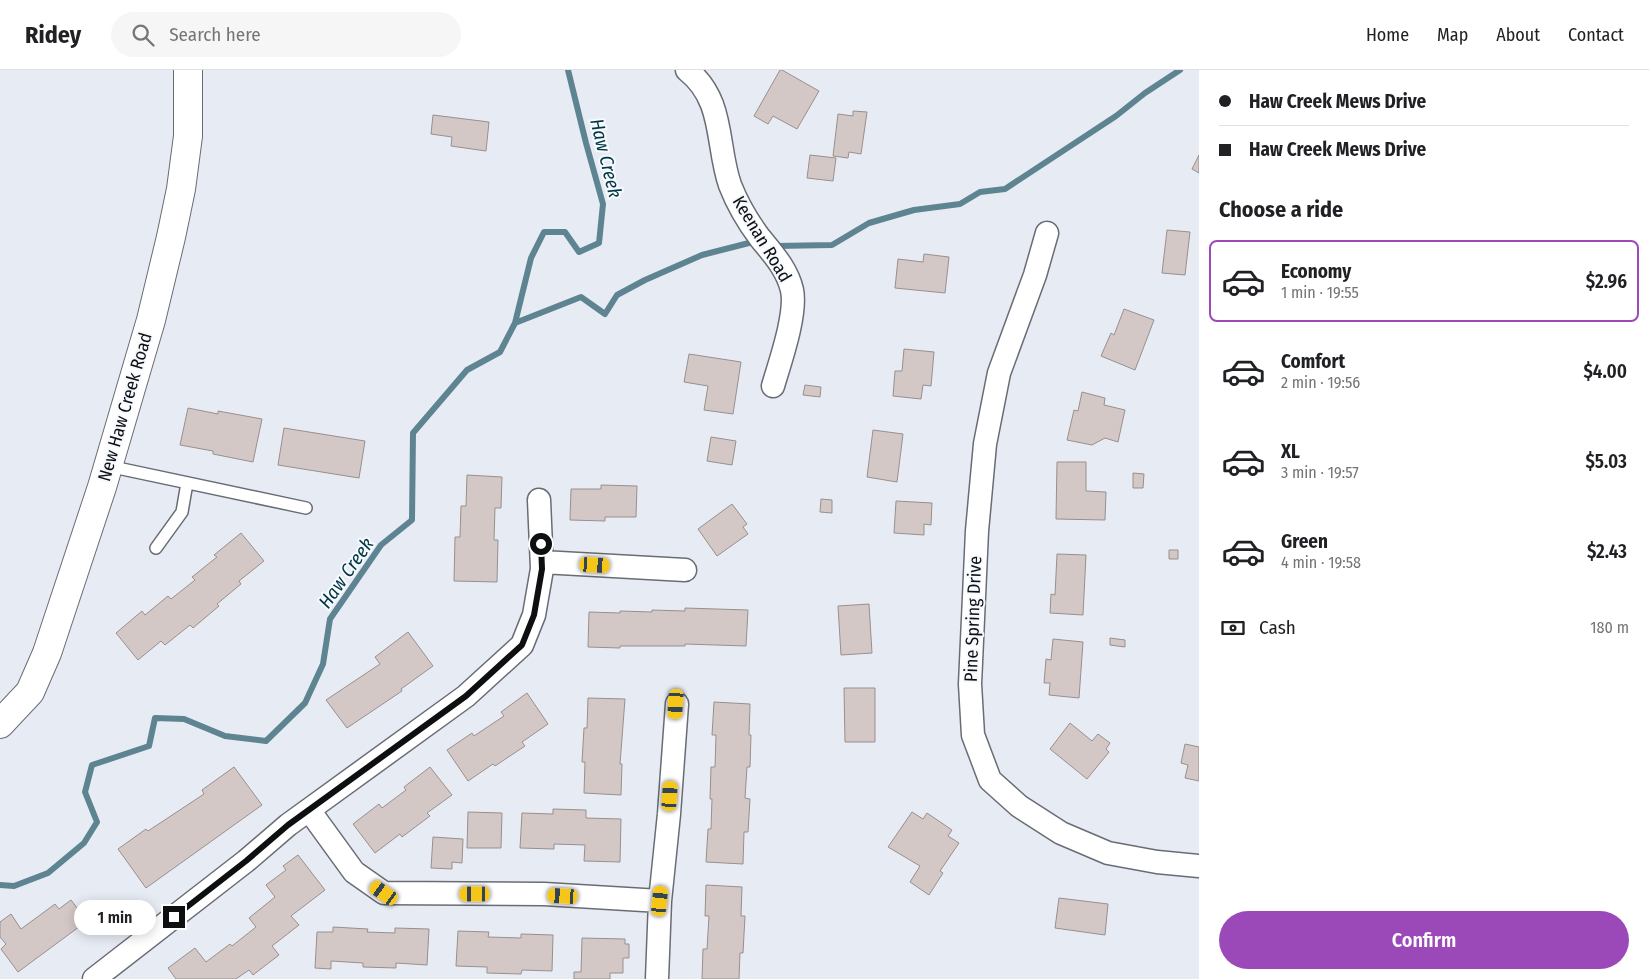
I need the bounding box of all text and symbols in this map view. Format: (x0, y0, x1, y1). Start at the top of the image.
search box (111, 12, 461, 57)
text: Ridey (25, 21, 81, 49)
icon: search (129, 21, 157, 49)
text: Search here (169, 23, 261, 46)
text: Home (1366, 24, 1409, 46)
text: Map (1437, 24, 1468, 46)
text: About (1496, 24, 1540, 46)
text: Contact (1568, 24, 1624, 46)
text: Haw Creek Mews Drive (1249, 90, 1426, 113)
water label: Haw Creek (585, 116, 627, 200)
text: Haw Creek Mews Drive (1249, 138, 1426, 161)
street label: Keenan Road (728, 192, 796, 286)
text: Choose a ride (1219, 196, 1343, 223)
icon: car (1221, 259, 1266, 304)
text: Economy (1281, 260, 1351, 283)
text: $2.96 (1586, 270, 1627, 293)
text: 1 min · 19:55 (1281, 283, 1359, 302)
street label: New Haw Creek Road (93, 330, 157, 484)
icon: car (1221, 349, 1266, 394)
text: Comfort (1281, 350, 1345, 373)
text: $4.00 (1583, 360, 1627, 383)
text: 2 min · 19:56 (1281, 373, 1360, 392)
icon: car (1221, 439, 1266, 484)
text: XL (1281, 440, 1300, 463)
text: $5.03 (1585, 450, 1627, 473)
text: 3 min · 19:57 (1281, 463, 1359, 482)
icon: car (1221, 529, 1266, 574)
text: Green (1281, 530, 1328, 553)
water label: Haw Creek (313, 533, 379, 613)
route start (530, 533, 552, 555)
text: $2.43 (1587, 540, 1627, 563)
text: 4 min · 19:58 (1281, 553, 1361, 572)
street label: Pine Spring Drive (960, 555, 986, 682)
car (579, 557, 610, 573)
icon: cash (1219, 614, 1247, 642)
text: Cash (1259, 616, 1296, 639)
text: 180 m (1590, 618, 1629, 637)
car (667, 689, 684, 719)
car (661, 781, 678, 811)
car (367, 878, 400, 908)
car (650, 885, 669, 917)
car (460, 887, 490, 902)
car (547, 888, 578, 904)
callout: 1 min (74, 900, 156, 934)
route end (163, 906, 185, 928)
text: 1 min (98, 908, 132, 927)
button: Confirm (1219, 911, 1629, 969)

